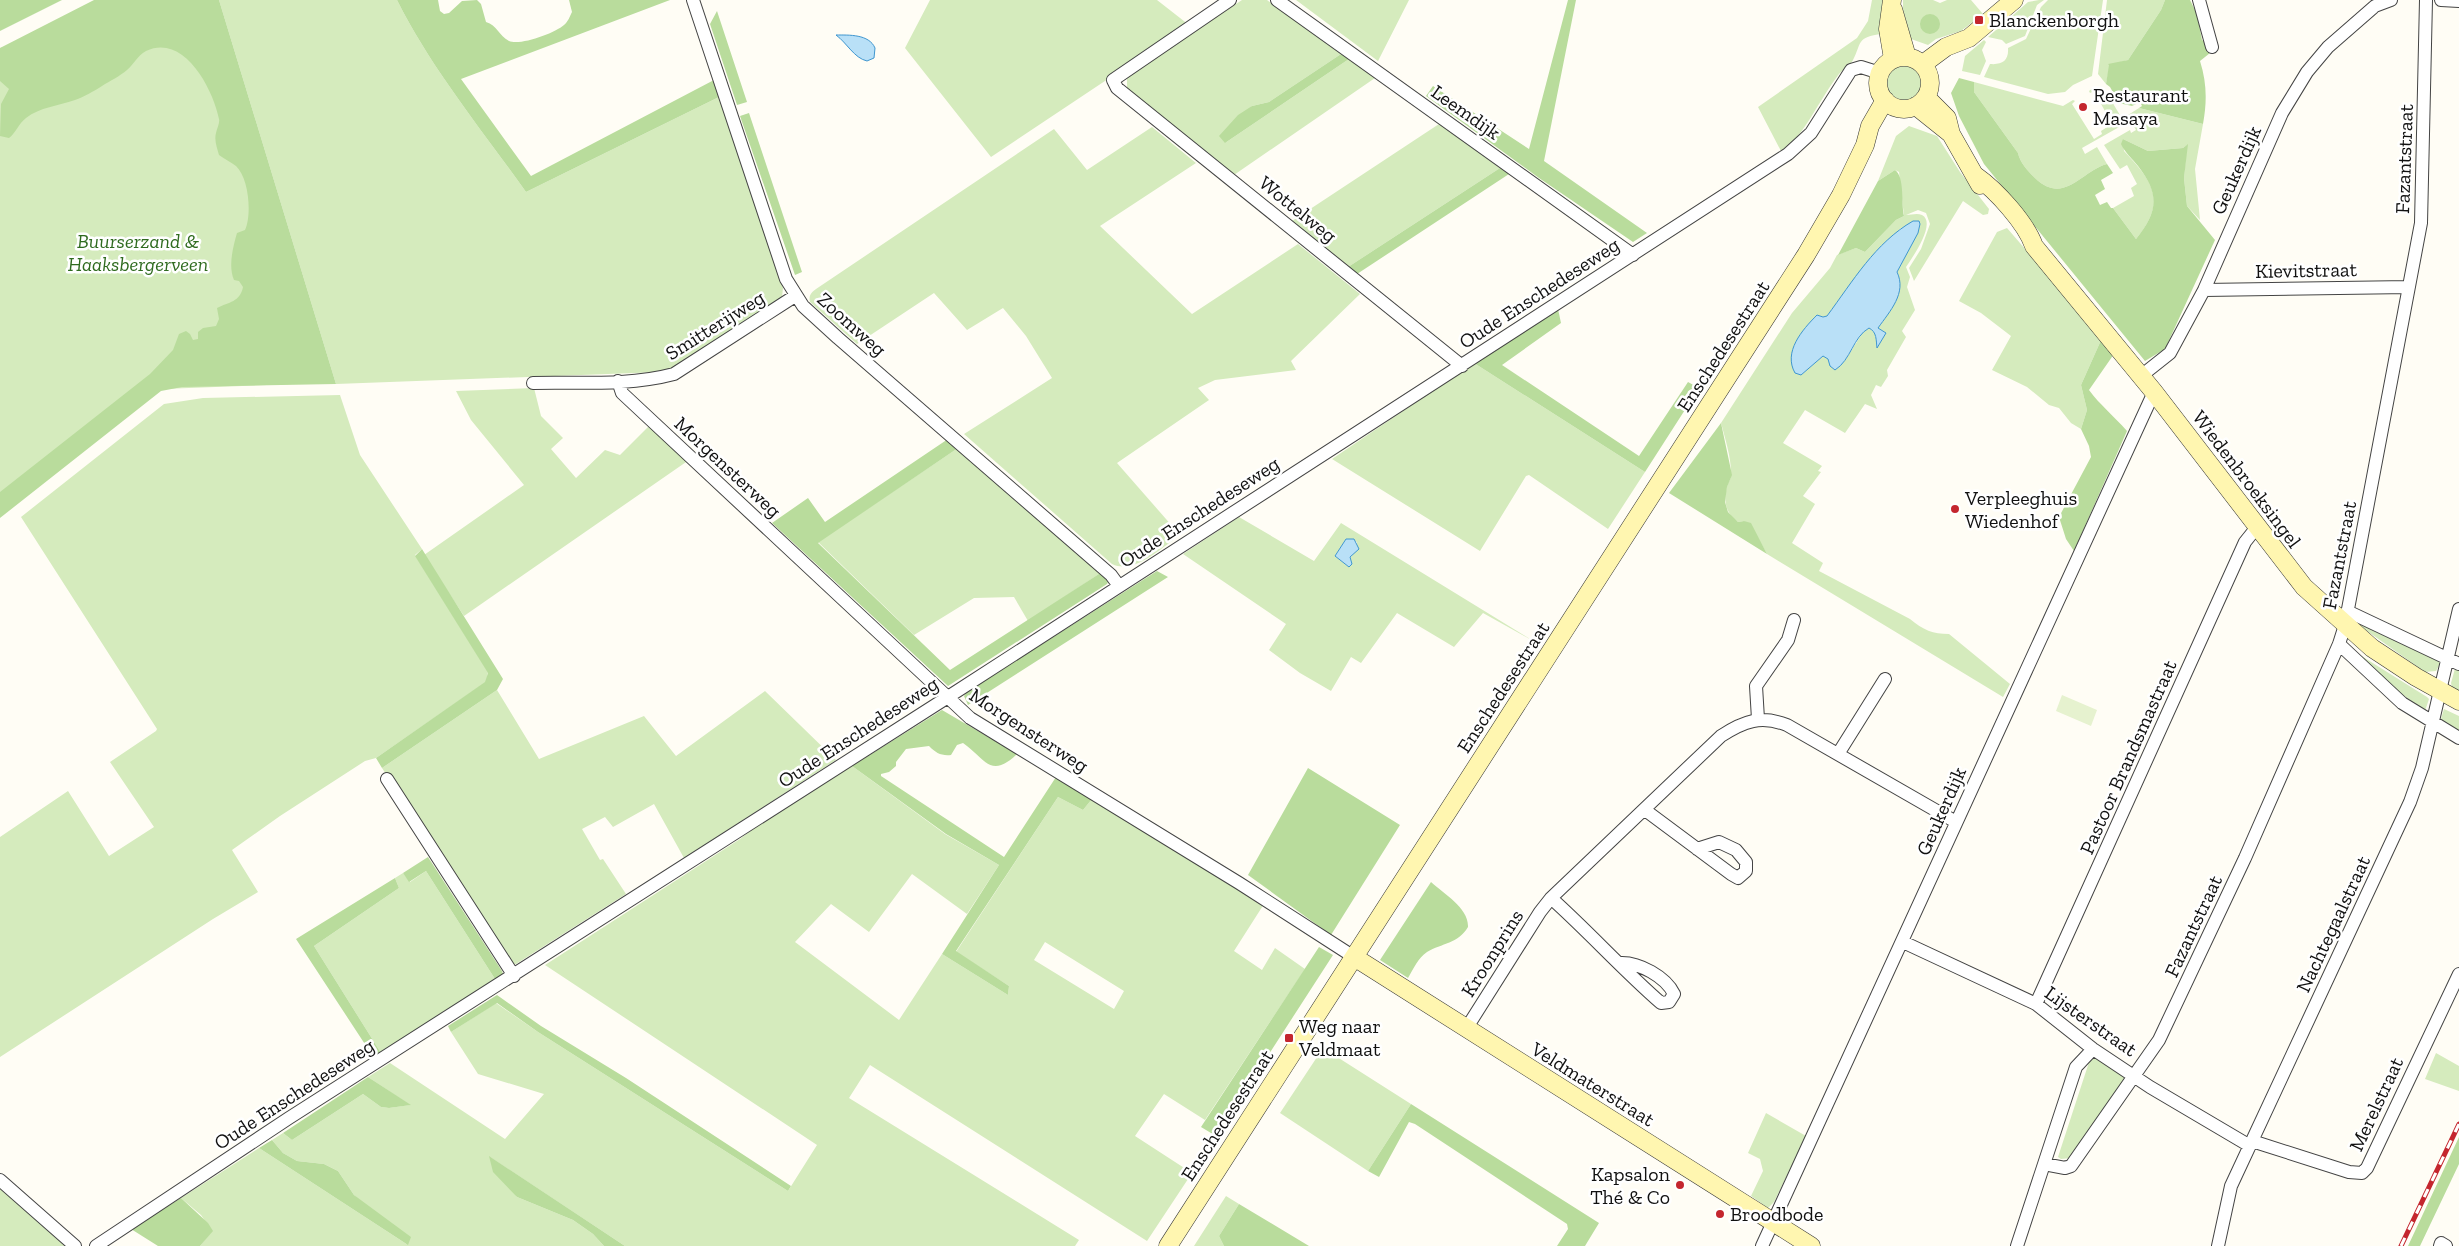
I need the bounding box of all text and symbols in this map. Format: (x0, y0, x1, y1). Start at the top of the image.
place label: Blanckenborgh (1989, 8, 2120, 32)
marker: Blanckenborgh (1973, 14, 1985, 26)
street label: Leemdijk (1427, 80, 1506, 145)
place label: Restaurant Masaya (2093, 83, 2189, 130)
marker: Restaurant Masaya (2077, 101, 2089, 113)
street label: Fazantstraat (2390, 103, 2418, 214)
street label: Geukerdijk (2206, 121, 2266, 218)
street label: Wottelweg (1254, 170, 1342, 248)
park label: Buurserzand & Haaksbergerveen (68, 229, 208, 276)
street label: Oude Enschedeseweg (1454, 232, 1624, 354)
street label: Kievitstraat (2255, 257, 2358, 283)
street label: Enschedesestraat (1672, 275, 1775, 416)
street label: Smitterijweg (661, 285, 769, 365)
street label: Zoomweg (813, 287, 891, 361)
street label: Wiedenbroeksingel (2188, 406, 2306, 552)
street label: Morgensterweg (670, 411, 786, 523)
street label: Oude Enschedeseweg (1114, 451, 1284, 573)
place label: Verpleeghuis Wiedenhof (1964, 486, 2077, 533)
street label: Fazantstraat (2317, 498, 2361, 611)
marker: Verpleeghuis Wiedenhof (1949, 503, 1961, 515)
street label: Enschedesestraat (1452, 616, 1555, 757)
street label: Pastoor Brandsmastraat (2074, 656, 2182, 858)
street label: Oude Enschedeseweg (773, 671, 943, 793)
street label: Morgensterweg (965, 683, 1093, 777)
street label: Geukerdijk (1911, 762, 1971, 859)
street label: Nachtegaalstraat (2291, 851, 2375, 996)
street label: Fazantstraat (2159, 871, 2227, 981)
street label: Kroonprins (1456, 905, 1528, 1001)
street label: Lijsterstraat (2040, 981, 2142, 1062)
place label: Weg naar Veldmaat (1298, 1014, 1381, 1061)
marker: Weg naar Veldmaat (1283, 1032, 1295, 1044)
street label: Oude Enschedeseweg (209, 1033, 379, 1155)
street label: Veldmaterstraat (1526, 1036, 1660, 1132)
street label: Enschedesestraat (1176, 1044, 1279, 1185)
street label: Merelstraat (2344, 1053, 2408, 1155)
place label: Kapsalon Thé & Co (1590, 1162, 1671, 1209)
marker: Kapsalon Thé & Co (1674, 1179, 1686, 1191)
place label: Broodbode (1730, 1202, 1823, 1226)
marker: Broodbode (1714, 1208, 1726, 1220)

